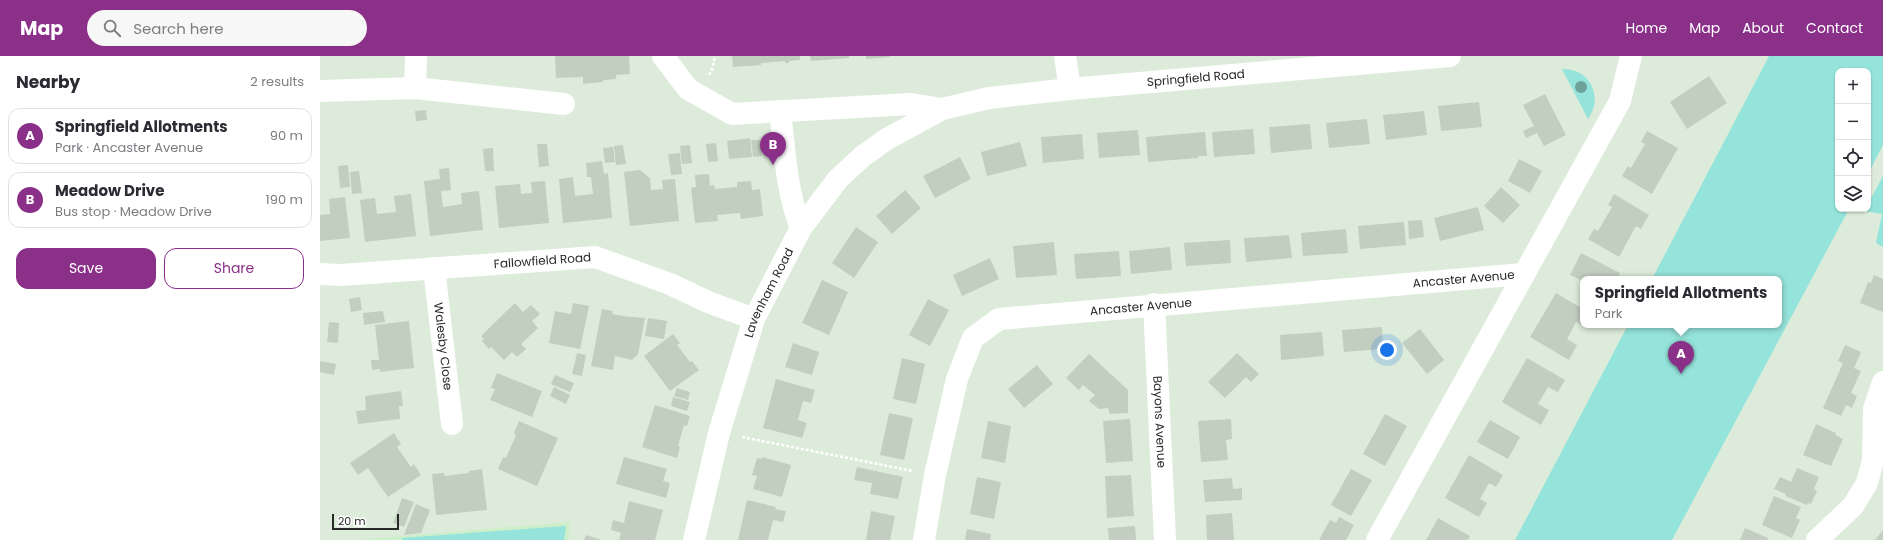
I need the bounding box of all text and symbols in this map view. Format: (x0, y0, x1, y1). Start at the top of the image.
search box (87, 10, 367, 46)
text: Map (20, 15, 63, 42)
icon: search (101, 17, 123, 39)
text: Search here (133, 18, 224, 39)
text: Home (1625, 18, 1667, 38)
text: Map (1689, 18, 1720, 38)
text: About (1742, 18, 1784, 38)
text: Contact (1806, 18, 1863, 38)
street label: Springfield Road (1146, 65, 1245, 90)
map controls (1835, 68, 1871, 212)
button: + (1835, 68, 1871, 104)
text: Nearby (16, 70, 80, 94)
text: 2 results (250, 72, 304, 91)
button: − (1835, 104, 1871, 140)
text: Springfield Allotments (55, 116, 228, 137)
text: A (25, 126, 35, 145)
text: 90 m (270, 126, 303, 145)
pin: B (760, 132, 786, 165)
text: Park · Ancaster Avenue (55, 138, 203, 157)
button: locate (1835, 140, 1871, 176)
button: layers (1835, 176, 1871, 212)
text: Meadow Drive (55, 180, 165, 201)
text: B (26, 190, 34, 209)
text: 190 m (266, 190, 303, 209)
text: Bus stop · Meadow Drive (55, 202, 212, 221)
street label: Lavenham Road (740, 245, 797, 340)
button: Save (16, 248, 156, 289)
button: Share (164, 248, 304, 289)
street label: Fallowfield Road (493, 248, 592, 272)
street label: Ancaster Avenue (1412, 266, 1515, 291)
popup (1580, 276, 1782, 328)
text: Springfield Allotments (1595, 282, 1767, 303)
street label: Ancaster Avenue (1089, 293, 1192, 319)
street label: Walesby Close (430, 302, 457, 391)
text: Park (1595, 304, 1623, 323)
your location (1377, 340, 1397, 360)
pin: A (1668, 341, 1694, 374)
street label: Bayons Avenue (1149, 375, 1171, 468)
scale bar (332, 512, 399, 531)
text: 20 m (338, 513, 366, 529)

